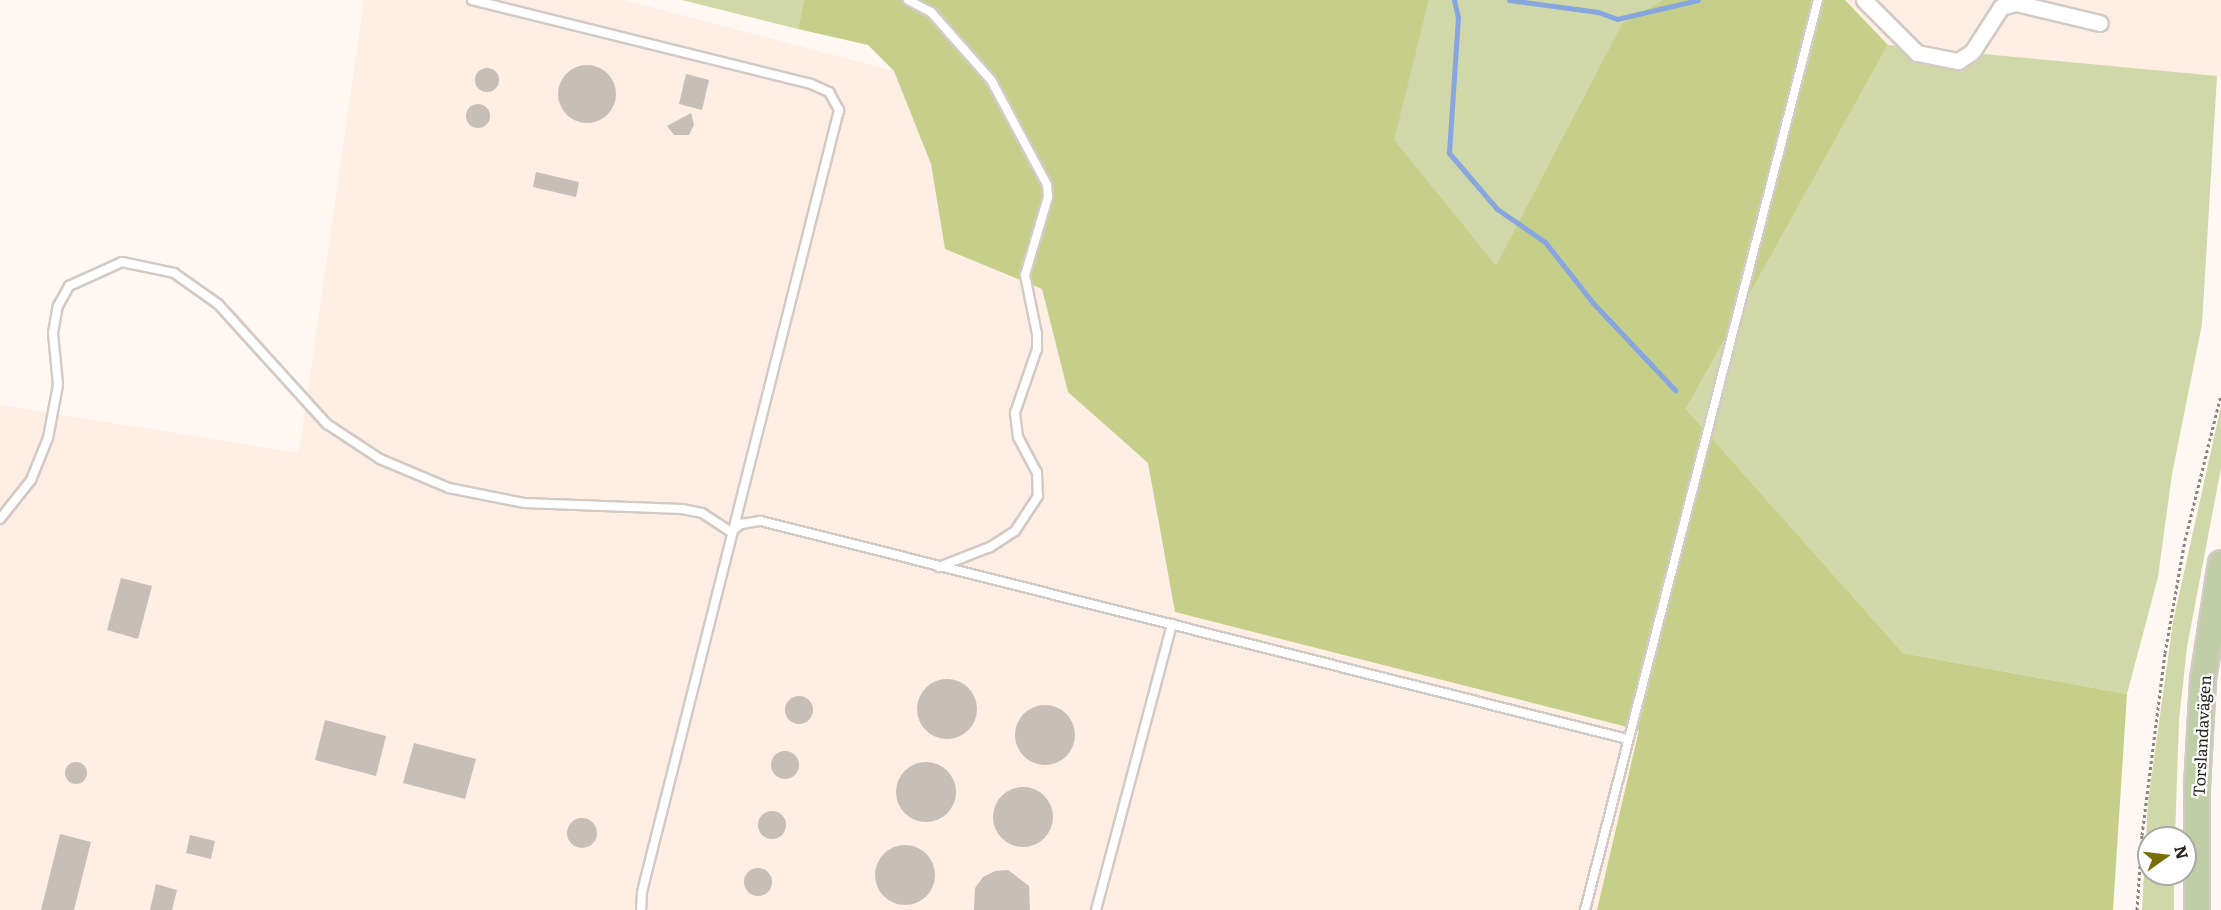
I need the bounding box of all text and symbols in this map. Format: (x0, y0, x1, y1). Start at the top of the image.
street label: Torslandavägen (2188, 675, 2214, 797)
north arrow (2137, 826, 2197, 886)
text: N (2169, 843, 2196, 862)

